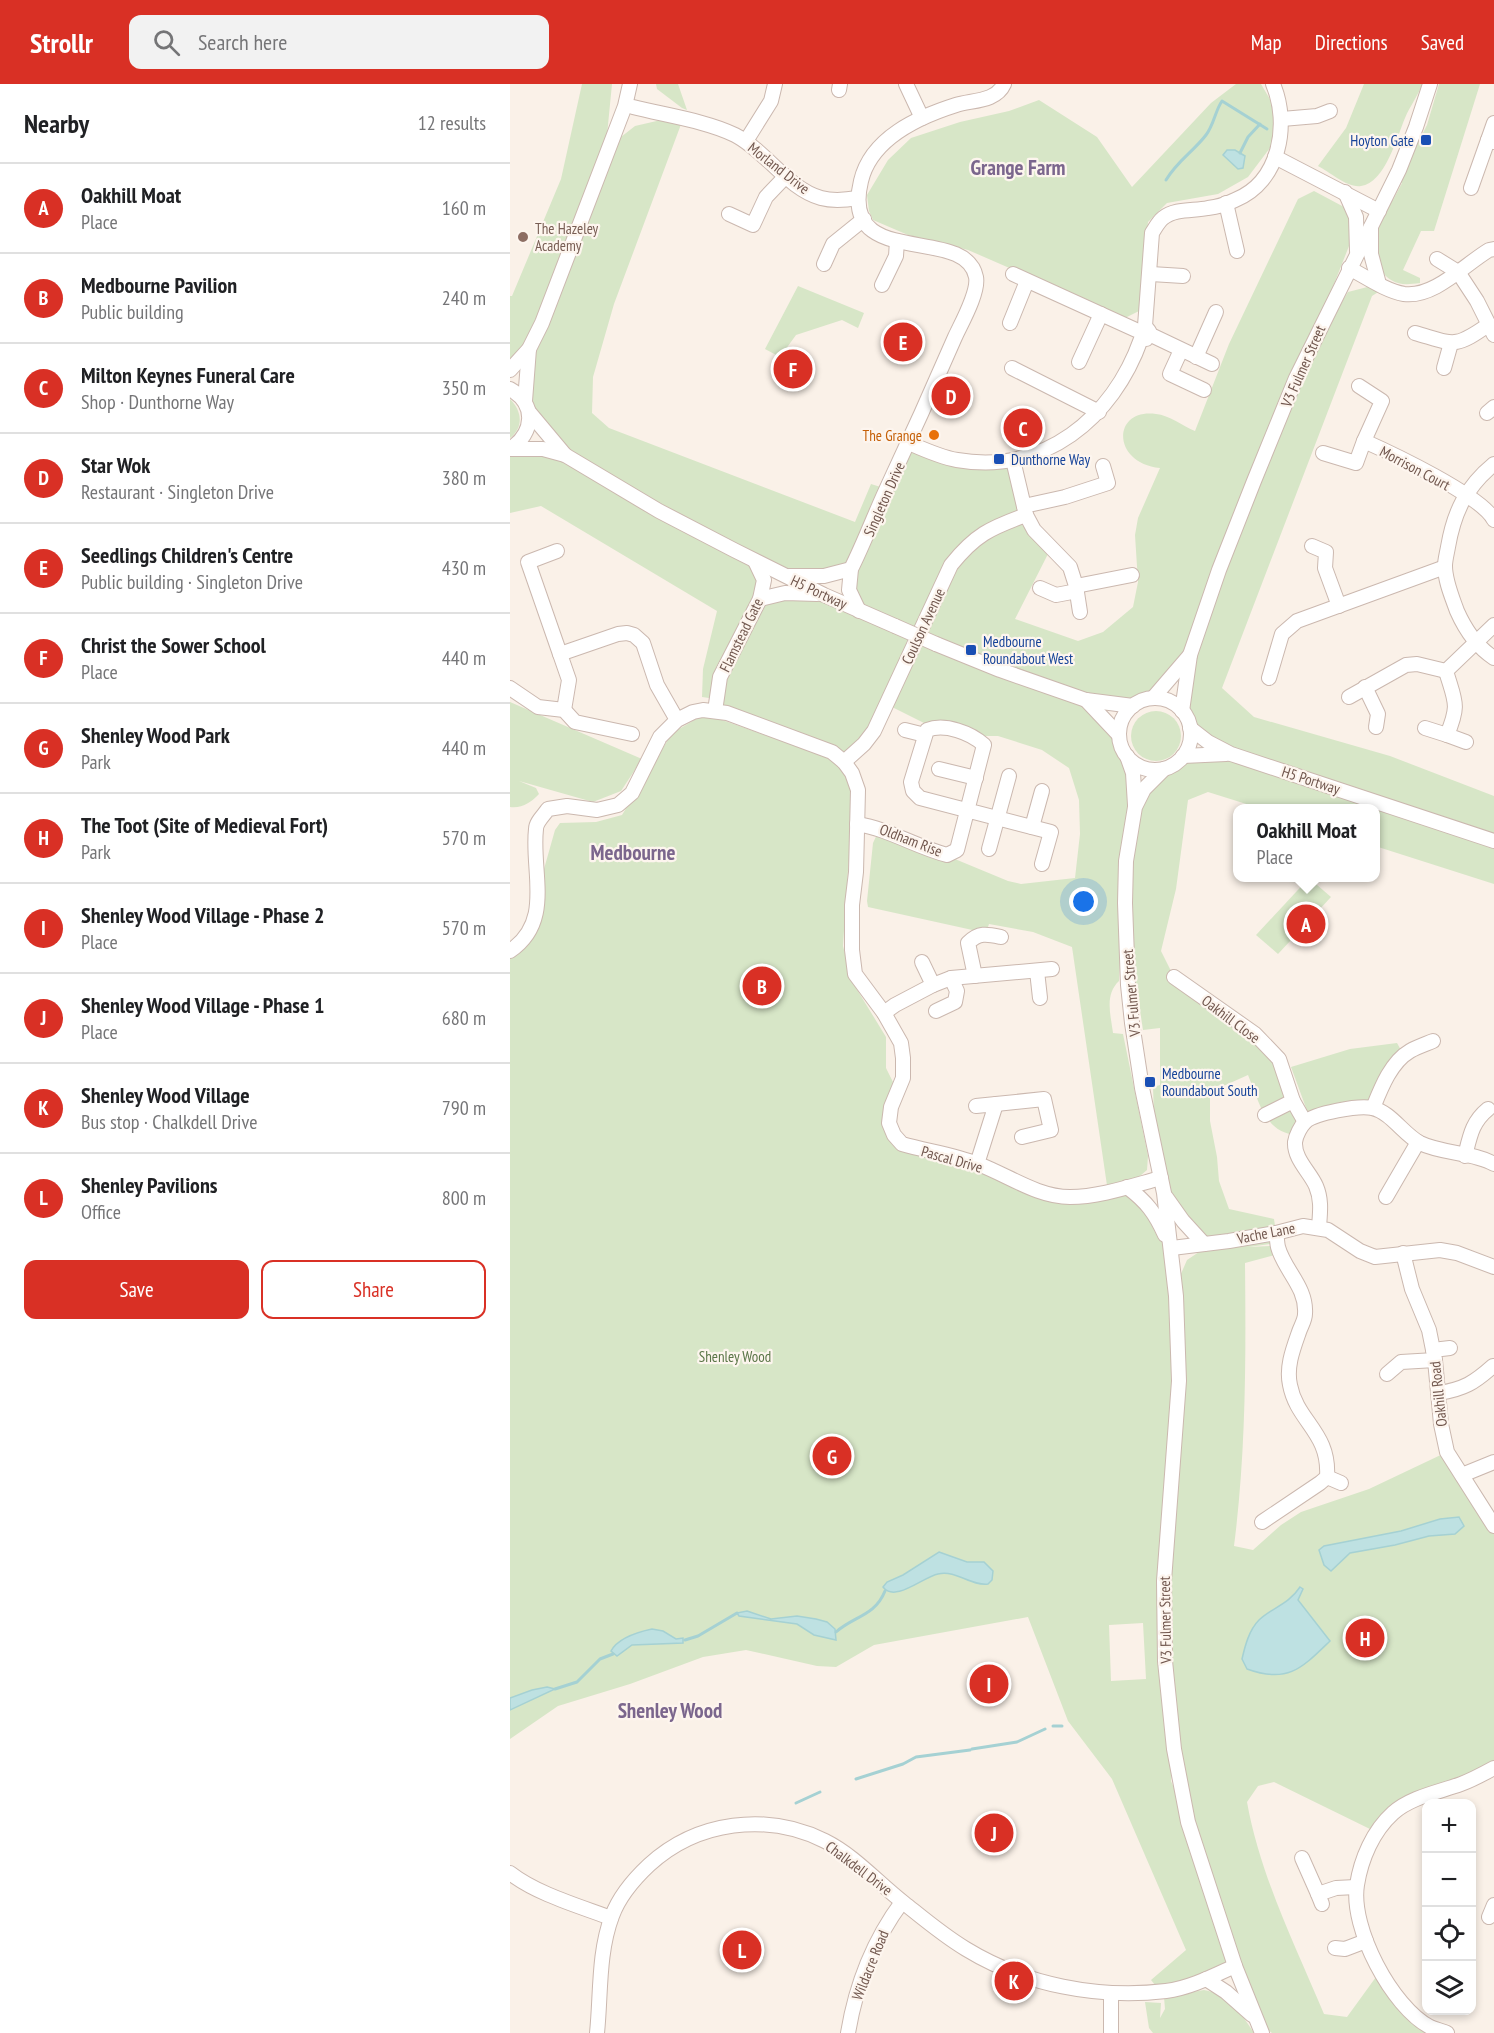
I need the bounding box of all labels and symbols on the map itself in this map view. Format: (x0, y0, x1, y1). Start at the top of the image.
place label: Hoyton Gate (1350, 131, 1414, 150)
marker: Hoyton Gate (1419, 133, 1433, 147)
street label: Morland Drive (744, 138, 814, 198)
district label: Grange Farm (971, 154, 1066, 181)
place label: The Hazeley Academy (535, 219, 599, 255)
marker: The Hazeley Academy (516, 230, 530, 244)
pin: E (884, 320, 922, 364)
street label: V3 Fulmer Street (1276, 322, 1329, 411)
pin: F (774, 346, 812, 392)
pin: D (932, 374, 970, 418)
pin: C (1004, 406, 1042, 450)
place label: The Grange (863, 426, 922, 445)
marker: The Grange (927, 428, 941, 442)
street label: Morrison Court (1377, 442, 1453, 494)
place label: Dunthorne Way (1011, 450, 1091, 469)
marker: Dunthorne Way (992, 452, 1006, 466)
street label: Singleton Drive (859, 459, 909, 539)
street label: H5 Portway (788, 571, 850, 613)
street label: Coulson Avenue (897, 585, 949, 667)
street label: Flamstead Gate (715, 595, 767, 675)
place label: Medbourne Roundabout West (983, 632, 1073, 668)
marker: Medbourne Roundabout West (964, 643, 978, 657)
street label: H5 Portway (1280, 762, 1343, 798)
street label: Oldham Rise (877, 819, 945, 861)
district label: Medbourne (591, 839, 675, 866)
your location (1069, 887, 1098, 916)
pin: A (1286, 902, 1326, 946)
street label: V3 Fulmer Street (1118, 949, 1144, 1038)
pin: B (742, 964, 782, 1008)
street label: Oakhill Close (1198, 991, 1264, 1047)
place label: Medbourne Roundabout South (1162, 1064, 1258, 1100)
marker: Medbourne Roundabout South (1143, 1075, 1157, 1089)
street label: Pascal Drive (919, 1141, 985, 1177)
street label: Vache Lane (1235, 1218, 1297, 1248)
park label: Shenley Wood (699, 1347, 771, 1366)
street label: Oakhill Road (1425, 1360, 1451, 1428)
pin: G (812, 1434, 852, 1478)
street label: V3 Fulmer Street (1155, 1576, 1175, 1665)
pin: H (1346, 1616, 1384, 1660)
pin: I (970, 1662, 1008, 1706)
district label: Shenley Wood (618, 1697, 722, 1724)
pin: J (974, 1810, 1014, 1856)
street label: Chalkdell Drive (822, 1837, 896, 1899)
street label: Wildacre Road (847, 1927, 893, 2003)
pin: L (722, 1928, 762, 1972)
pin: K (994, 1958, 1034, 2004)

